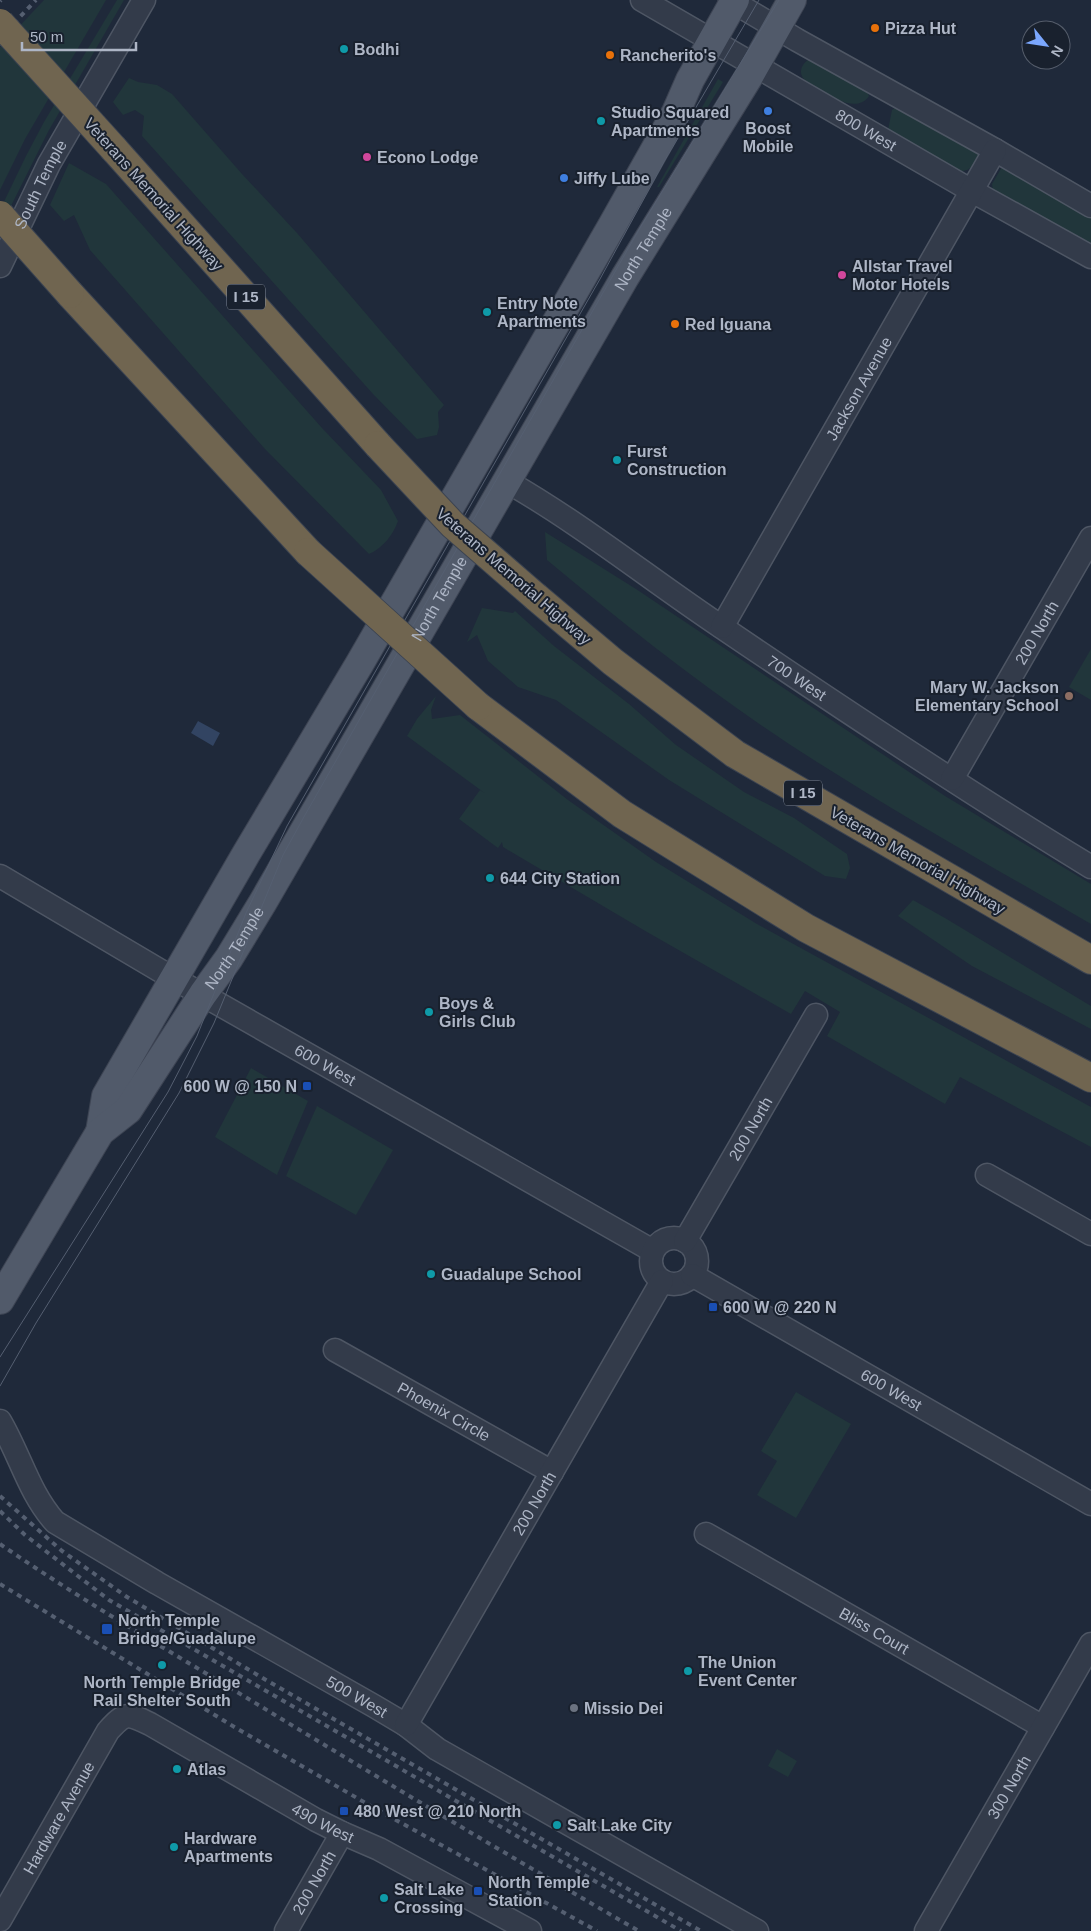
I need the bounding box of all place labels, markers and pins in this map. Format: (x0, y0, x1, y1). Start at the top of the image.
place label: Pizza Hut (885, 20, 957, 37)
marker: Pizza Hut (869, 22, 881, 34)
place label: Bodhi (354, 41, 399, 58)
marker: Bodhi (338, 43, 350, 55)
place label: Rancherito's (620, 47, 716, 64)
marker: Rancherito's (604, 49, 616, 61)
place label: Studio Squared Apartments (611, 104, 729, 139)
marker: Boost Mobile (762, 105, 774, 117)
marker: Studio Squared Apartments (595, 115, 607, 127)
place label: Boost Mobile (743, 120, 793, 155)
place label: Econo Lodge (377, 149, 478, 166)
marker: Econo Lodge (361, 151, 373, 163)
place label: Jiffy Lube (574, 170, 650, 187)
marker: Jiffy Lube (558, 172, 570, 184)
place label: Allstar Travel Motor Hotels (852, 258, 953, 293)
marker: Allstar Travel Motor Hotels (836, 269, 848, 281)
place label: Entry Note Apartments (497, 295, 586, 330)
marker: Entry Note Apartments (481, 306, 493, 318)
place label: Red Iguana (685, 316, 771, 333)
marker: Red Iguana (669, 318, 681, 330)
place label: Furst Construction (627, 443, 727, 478)
marker: Furst Construction (611, 454, 623, 466)
place label: Mary W. Jackson Elementary School (915, 679, 1059, 714)
marker: Mary W. Jackson Elementary School (1063, 690, 1075, 702)
place label: 644 City Station (500, 870, 620, 887)
marker: 644 City Station (484, 872, 496, 884)
place label: Boys & Girls Club (439, 995, 516, 1030)
marker: Boys & Girls Club (423, 1006, 435, 1018)
place label: 600 W @ 150 N (184, 1078, 297, 1095)
marker: 600 W @ 150 N (301, 1080, 313, 1092)
place label: Guadalupe School (441, 1266, 581, 1283)
marker: Guadalupe School (425, 1268, 437, 1280)
place label: 600 W @ 220 N (723, 1299, 836, 1316)
marker: 600 W @ 220 N (707, 1301, 719, 1313)
place label: North Temple Bridge/Guadalupe (118, 1612, 256, 1647)
marker: North Temple Bridge/Guadalupe (100, 1622, 114, 1636)
place label: The Union Event Center (698, 1654, 797, 1689)
marker: North Temple Bridge Rail Shelter South (156, 1659, 168, 1671)
marker: The Union Event Center (682, 1665, 694, 1677)
place label: North Temple Bridge Rail Shelter South (83, 1674, 241, 1709)
place label: Missio Dei (584, 1700, 663, 1717)
marker: Missio Dei (568, 1702, 580, 1714)
place label: Atlas (187, 1761, 226, 1778)
marker: Atlas (171, 1763, 183, 1775)
place label: 480 West @ 210 North (354, 1803, 521, 1820)
marker: 480 West @ 210 North (338, 1805, 350, 1817)
place label: Salt Lake City (567, 1817, 672, 1834)
marker: Salt Lake City (551, 1819, 563, 1831)
place label: Hardware Apartments (184, 1830, 273, 1865)
marker: Hardware Apartments (168, 1841, 180, 1853)
place label: North Temple Station (488, 1874, 590, 1909)
place label: Salt Lake Crossing (394, 1881, 464, 1916)
marker: North Temple Station (472, 1885, 484, 1897)
marker: Salt Lake Crossing (378, 1892, 390, 1904)

